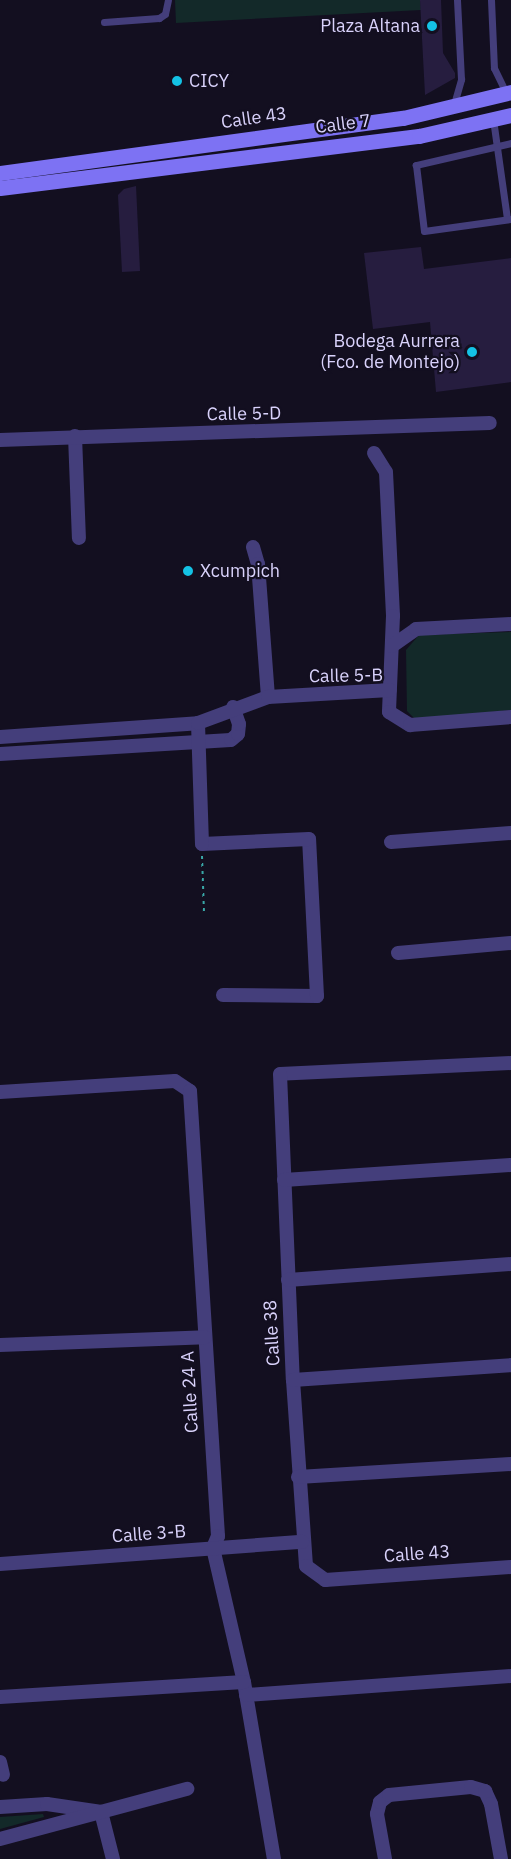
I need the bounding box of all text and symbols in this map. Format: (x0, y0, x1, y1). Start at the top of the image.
place label: Plaza Altana (320, 15, 420, 37)
marker: Plaza Altana (425, 19, 439, 33)
place label: CICY (189, 70, 229, 92)
marker: CICY (170, 74, 184, 88)
street label: Calle 43 (220, 103, 288, 133)
street label: Calle 7 (314, 110, 372, 138)
place label: Bodega Aurrera (Fco. de Montejo) (320, 331, 460, 374)
marker: Bodega Aurrera (Fco. de Montejo) (465, 345, 479, 359)
street label: Calle 5-D (206, 403, 282, 425)
place label: Xcumpich (200, 560, 280, 582)
marker: Xcumpich (181, 564, 195, 578)
street label: Calle 5-B (309, 665, 383, 687)
street label: Calle 38 (259, 1299, 285, 1367)
street label: Calle 24 A (177, 1350, 203, 1434)
street label: Calle 3-B (111, 1521, 187, 1547)
street label: Calle 43 (383, 1541, 451, 1567)

